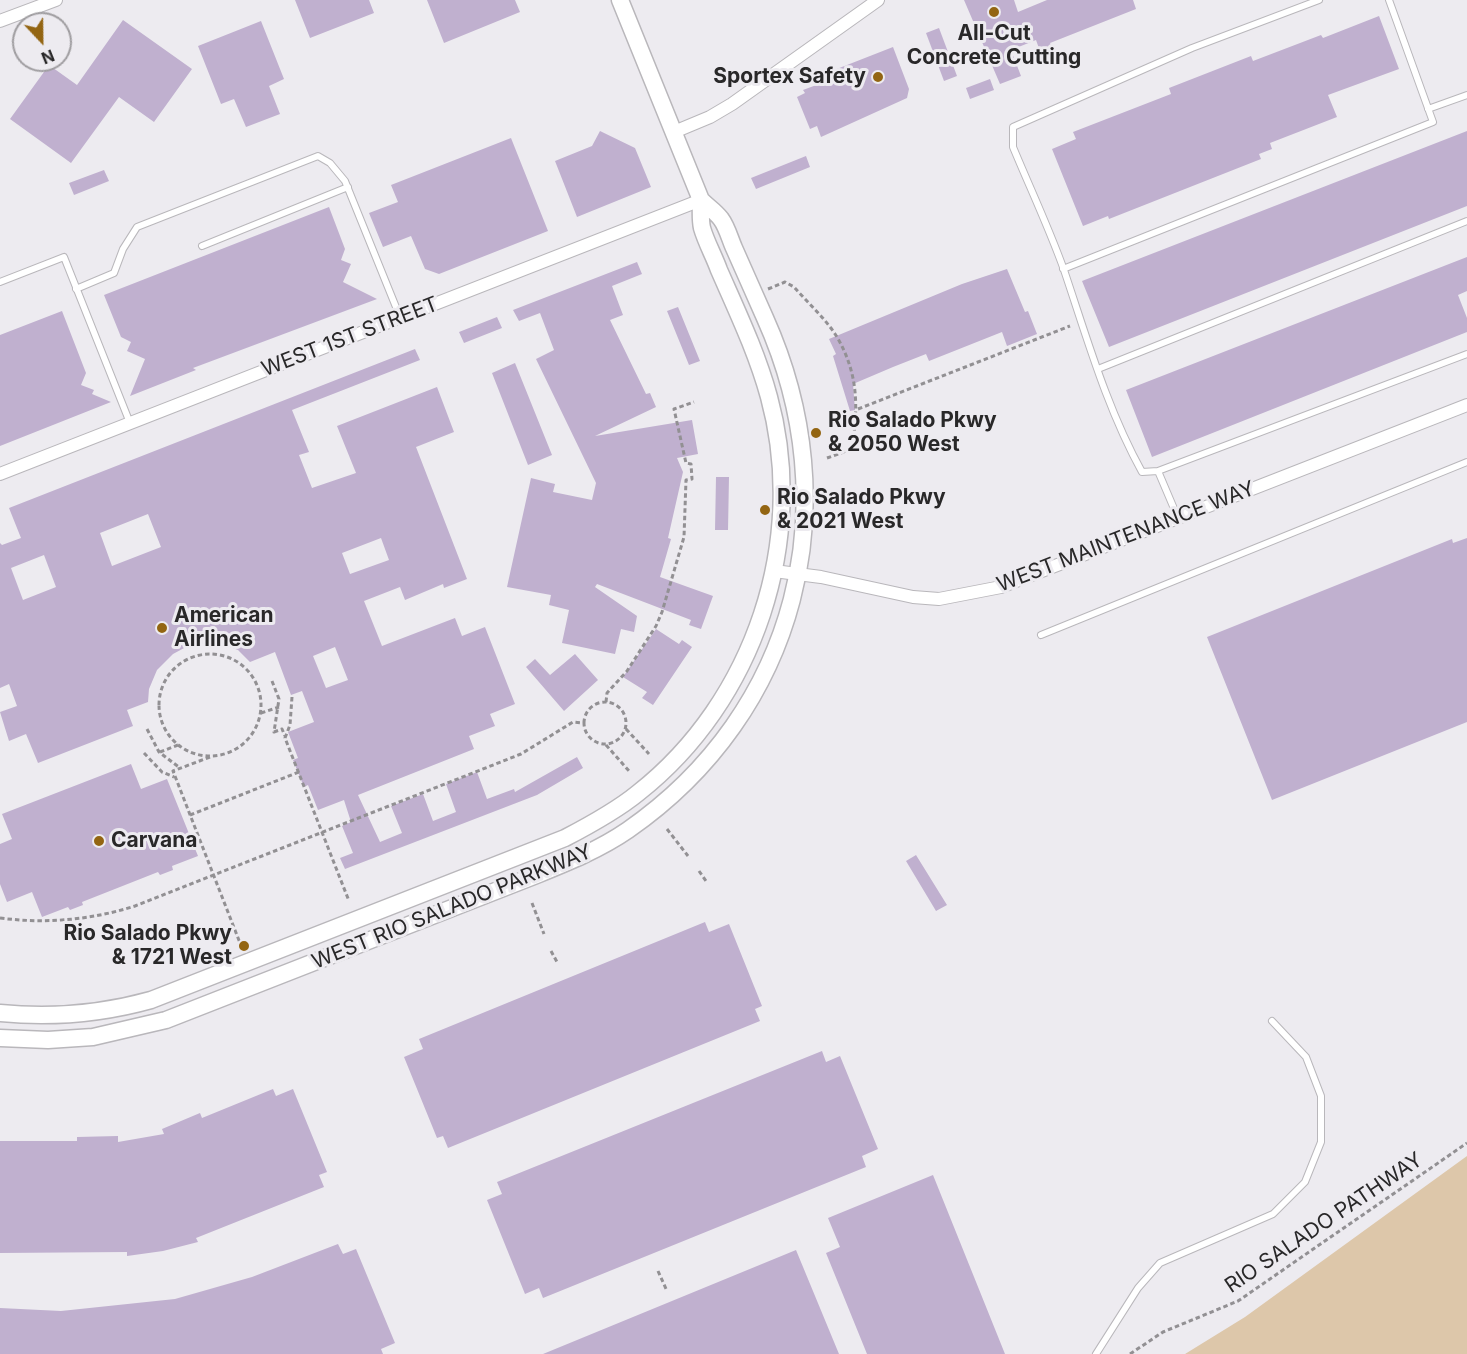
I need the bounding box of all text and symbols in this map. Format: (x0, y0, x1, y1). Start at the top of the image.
marker: All-Cut Concrete Cutting (987, 5, 1001, 19)
north arrow (12, 12, 72, 72)
place label: All-Cut Concrete Cutting (907, 21, 1081, 71)
text: N (39, 45, 57, 68)
place label: Sportex Safety (713, 64, 866, 90)
marker: Sportex Safety (871, 70, 885, 84)
street label: WEST 1ST STREET (258, 292, 442, 382)
place label: Rio Salado Pkwy & 2050 West (828, 408, 997, 458)
marker: Rio Salado Pkwy & 2050 West (809, 426, 823, 440)
street label: WEST MAINTENANCE WAY (994, 476, 1258, 598)
place label: Rio Salado Pkwy & 2021 West (777, 485, 946, 535)
marker: Rio Salado Pkwy & 2021 West (758, 503, 772, 517)
place label: American Airlines (174, 603, 274, 653)
marker: American Airlines (155, 621, 169, 635)
place label: Carvana (111, 828, 197, 854)
marker: Carvana (92, 834, 106, 848)
street label: WEST RIO SALADO PARKWAY (308, 839, 596, 975)
place label: Rio Salado Pkwy & 1721 West (63, 921, 232, 971)
marker: Rio Salado Pkwy & 1721 West (237, 939, 251, 953)
street label: RIO SALADO PATHWAY (1220, 1147, 1428, 1299)

